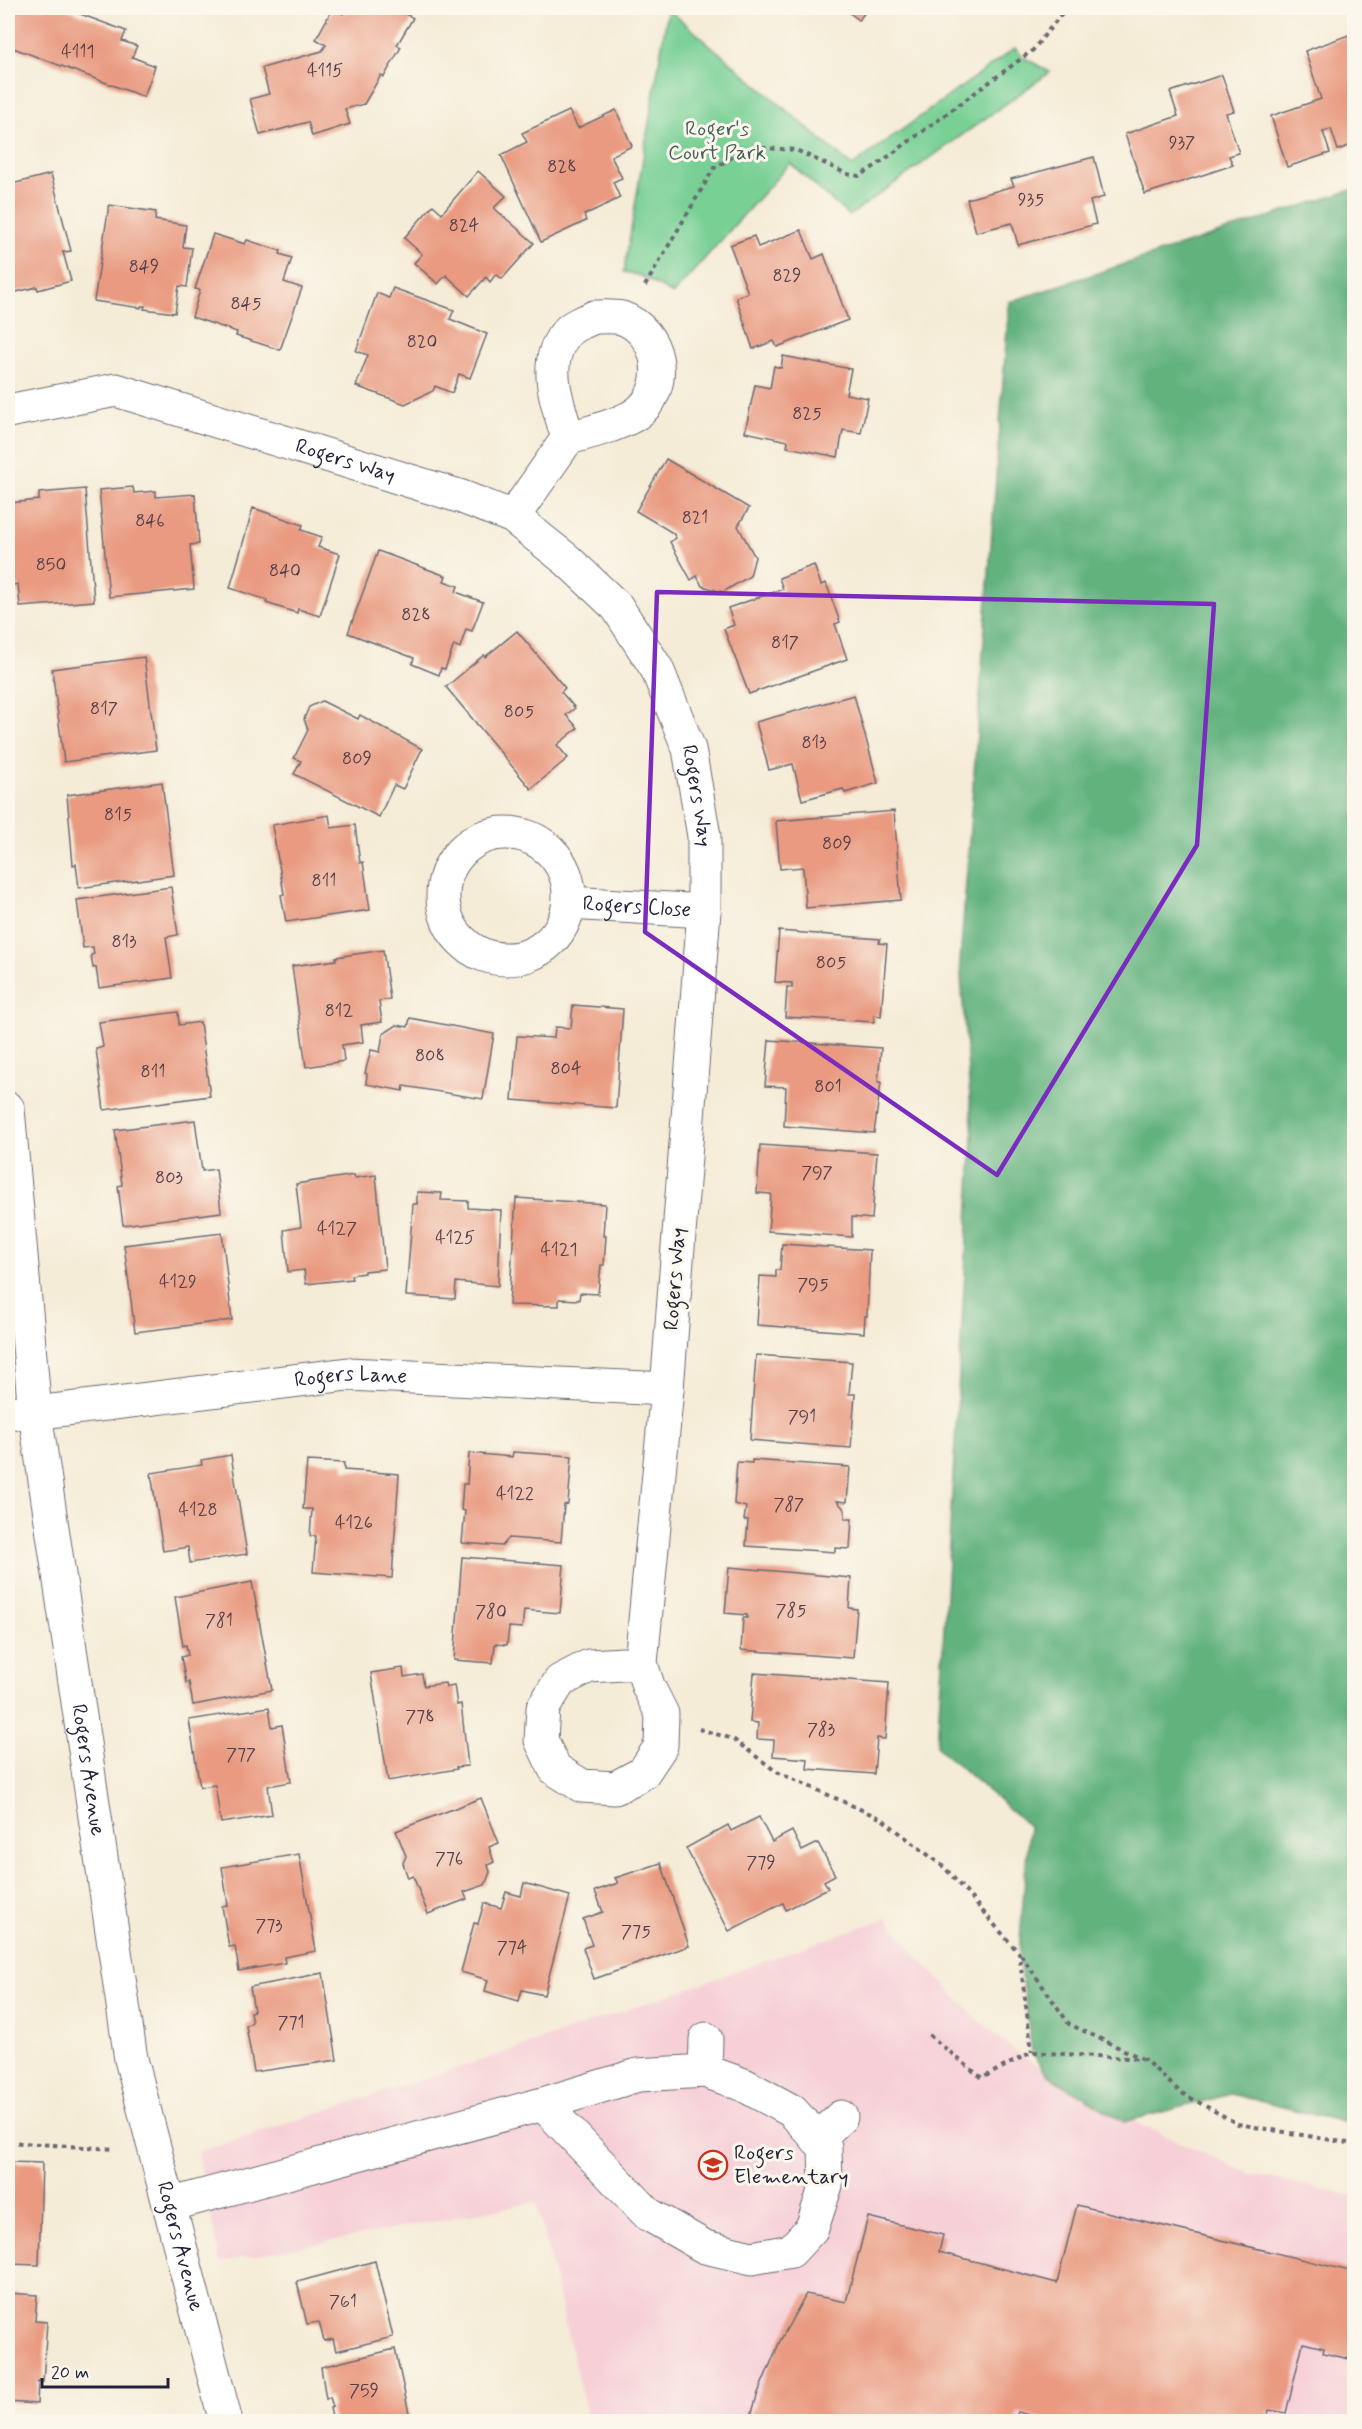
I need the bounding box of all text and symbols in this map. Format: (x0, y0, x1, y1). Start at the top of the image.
house number: 4111 (61, 40, 95, 64)
house number: 4115 (307, 59, 343, 83)
park label: Roger's Court Park (668, 115, 766, 167)
house number: 937 (1169, 131, 1195, 155)
house number: 828 (547, 155, 577, 179)
house number: 935 (1018, 188, 1044, 212)
house number: 824 (449, 214, 480, 238)
house number: 849 (129, 255, 159, 279)
house number: 829 (772, 264, 802, 288)
house number: 845 (230, 292, 262, 316)
house number: 820 (407, 330, 437, 354)
house number: 825 (792, 402, 822, 426)
street label: Rogers Way (292, 432, 399, 490)
house number: 821 (682, 506, 708, 530)
house number: 846 (135, 509, 165, 533)
house number: 850 (36, 553, 66, 577)
house number: 840 (269, 559, 301, 583)
house number: 828 (401, 603, 431, 627)
house number: 817 (771, 631, 799, 655)
house number: 817 (90, 697, 118, 721)
house number: 805 (504, 700, 534, 724)
house number: 813 (801, 731, 827, 755)
street label: Rogers Way (674, 743, 718, 847)
house number: 809 (342, 747, 372, 771)
house number: 815 (104, 803, 132, 827)
house number: 809 (822, 832, 852, 856)
house number: 811 (312, 869, 336, 893)
street label: Rogers Close (582, 890, 692, 924)
house number: 813 (111, 930, 137, 954)
house number: 805 (816, 951, 846, 975)
house number: 812 (325, 999, 354, 1023)
house number: 808 (415, 1044, 445, 1068)
house number: 804 (550, 1057, 582, 1081)
house number: 811 (141, 1060, 165, 1084)
house number: 801 (814, 1075, 842, 1099)
house number: 797 (801, 1161, 833, 1185)
house number: 803 (155, 1166, 183, 1190)
house number: 4127 (317, 1217, 357, 1241)
house number: 4125 (435, 1226, 475, 1250)
street label: Rogers Way (657, 1227, 695, 1332)
house number: 4121 (541, 1238, 578, 1262)
house number: 4129 (159, 1270, 197, 1294)
house number: 795 (797, 1273, 829, 1297)
street label: Rogers Lane (293, 1360, 408, 1395)
house number: 791 (788, 1405, 816, 1429)
house number: 4122 (496, 1482, 534, 1506)
house number: 787 (774, 1493, 804, 1517)
house number: 4128 (178, 1498, 218, 1522)
house number: 4126 (335, 1511, 373, 1535)
house number: 785 (776, 1599, 806, 1623)
house number: 780 (475, 1600, 507, 1624)
house number: 781 (205, 1609, 233, 1633)
street label: Rogers Avenue (64, 1702, 112, 1838)
house number: 778 (405, 1705, 435, 1729)
house number: 783 (807, 1718, 835, 1742)
house number: 777 (226, 1743, 256, 1767)
house number: 776 (435, 1847, 463, 1871)
house number: 779 (746, 1851, 776, 1875)
house number: 773 (255, 1914, 283, 1938)
house number: 775 (621, 1920, 651, 1944)
house number: 774 (497, 1936, 528, 1960)
house number: 771 (278, 2011, 304, 2035)
place label: Rogers Elementary (734, 2139, 848, 2191)
school or university icon: Rogers Elementary (697, 2149, 729, 2181)
street label: Rogers Avenue (150, 2178, 210, 2314)
house number: 761 (329, 2290, 357, 2314)
scale bar (42, 2351, 168, 2389)
text: 20 m (51, 2361, 89, 2385)
house number: 759 (349, 2379, 379, 2403)

